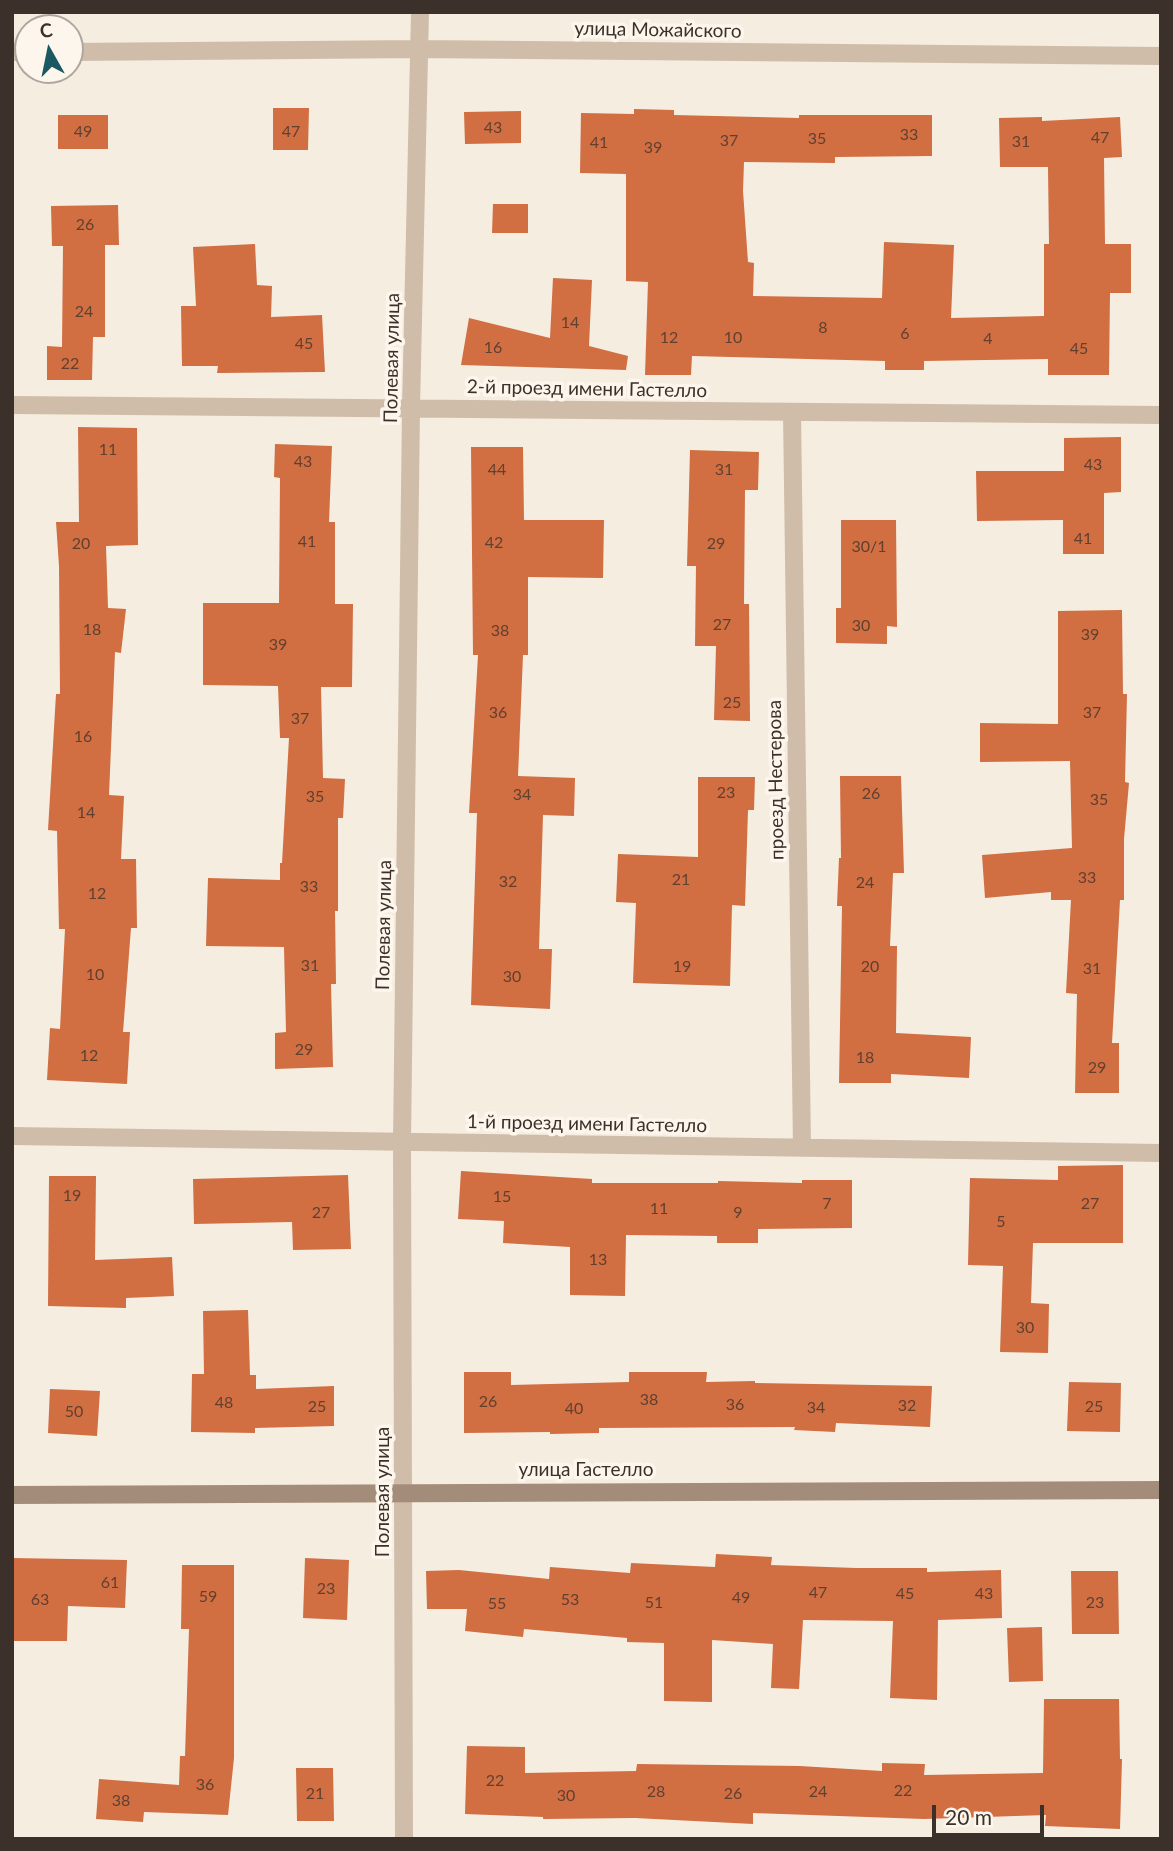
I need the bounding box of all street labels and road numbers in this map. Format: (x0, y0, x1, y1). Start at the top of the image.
street label: улица Можайского (574, 17, 742, 43)
street label: Полевая улица (379, 293, 405, 423)
street label: 2-й проезд имени Гастелло (467, 376, 707, 402)
street label: проезд Нестерова (763, 700, 789, 860)
street label: Полевая улица (371, 860, 397, 990)
street label: 1-й проезд имени Гастелло (467, 1111, 707, 1137)
street label: Полевая улица (372, 1427, 394, 1557)
street label: улица Гастелло (519, 1459, 653, 1481)

